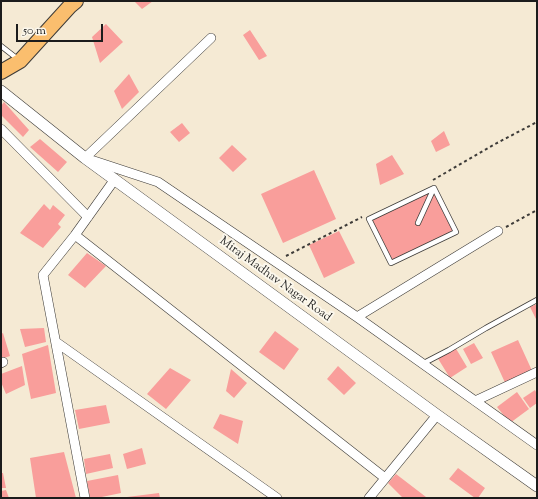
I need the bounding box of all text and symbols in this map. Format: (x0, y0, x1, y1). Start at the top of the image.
scale bar (18, 16, 105, 42)
text: 50 m (23, 22, 46, 40)
street label: Miraj Madhav Nagar Road (216, 235, 334, 325)

